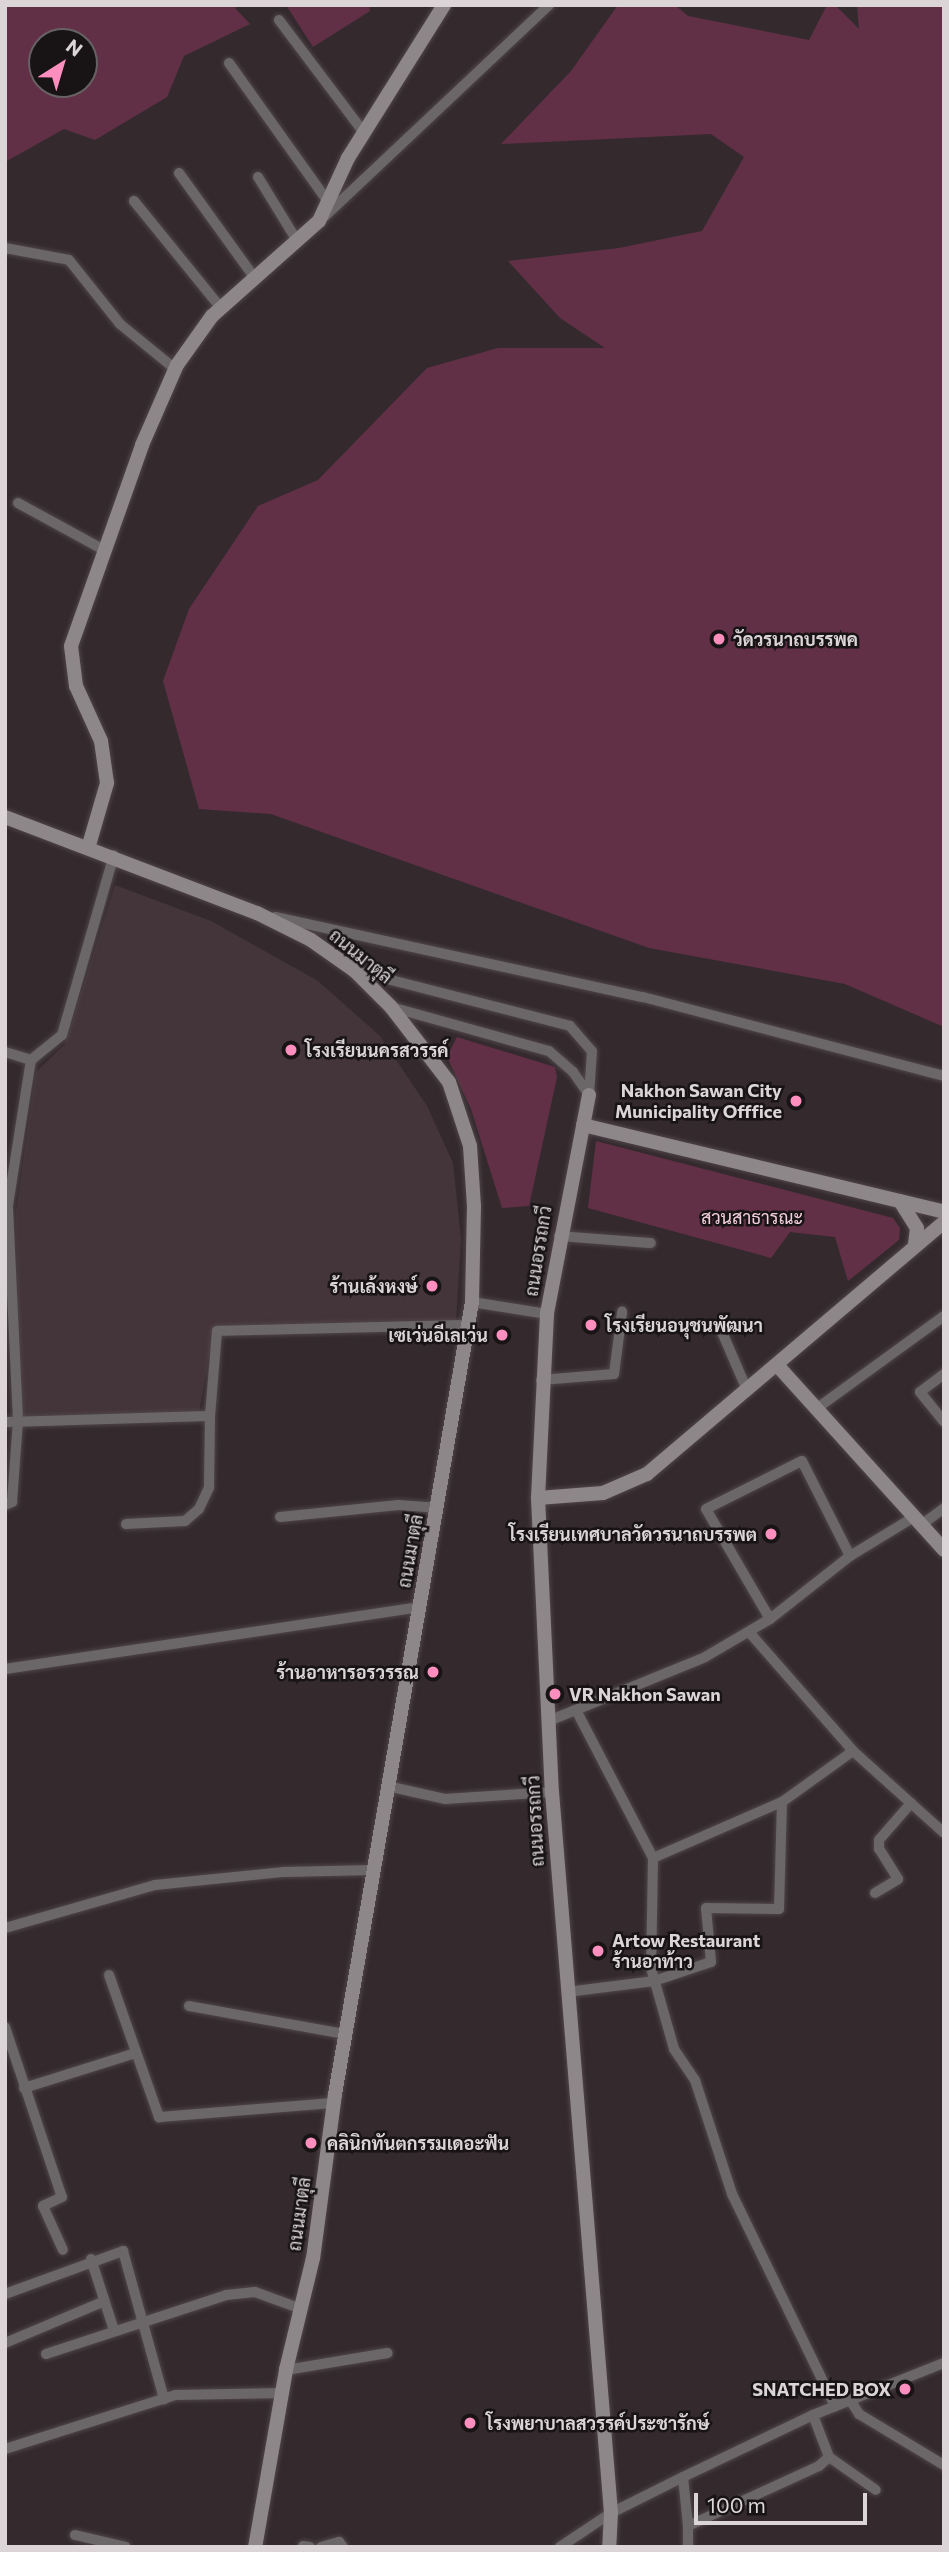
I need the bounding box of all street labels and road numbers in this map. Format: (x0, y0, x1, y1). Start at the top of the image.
street label: ถนนมาตุลี (325, 924, 397, 988)
street label: ถนนอรรถกวี (520, 1204, 556, 1298)
street label: ถนนมาตุลี (393, 1512, 427, 1590)
street label: ถนนอรรถกวี (522, 1775, 548, 1867)
street label: ถนนมาตุลี (283, 2176, 315, 2252)

